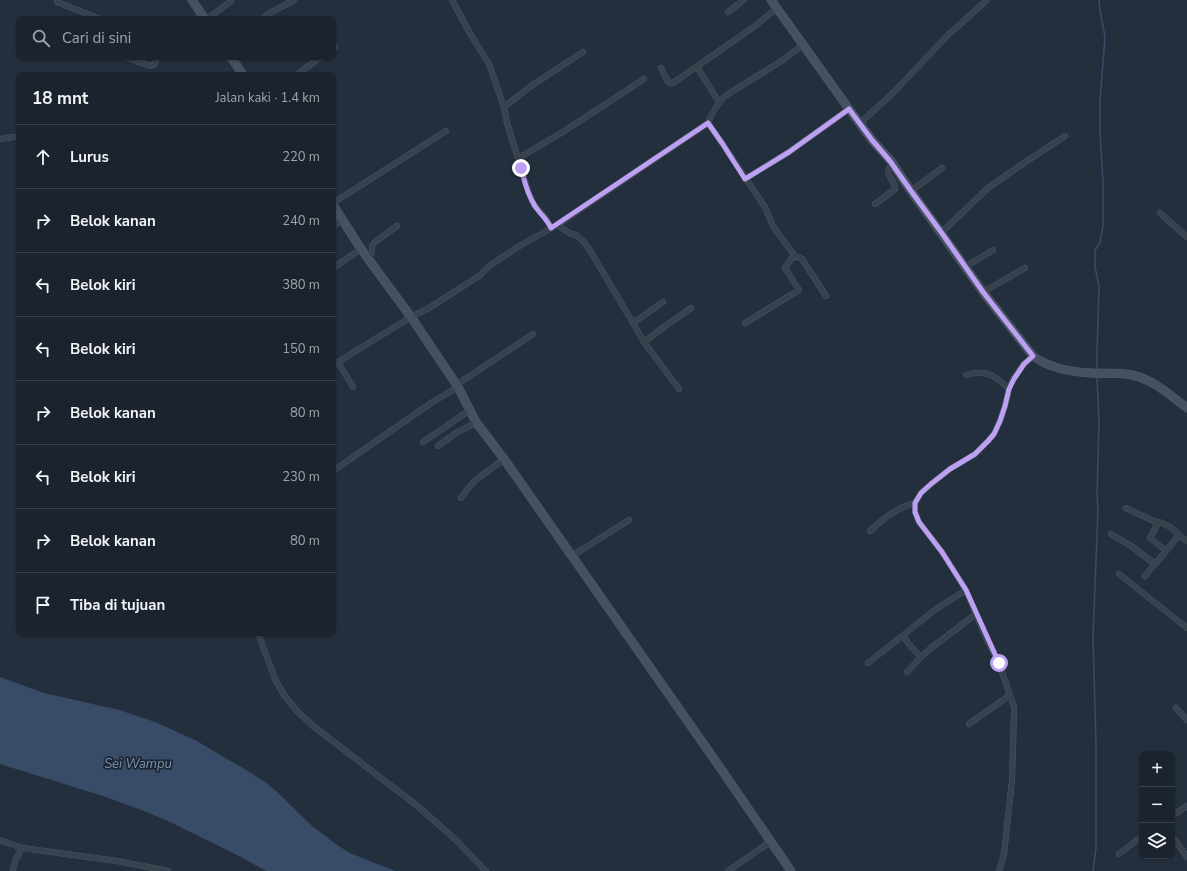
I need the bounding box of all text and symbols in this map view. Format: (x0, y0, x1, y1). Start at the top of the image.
search box (16, 16, 336, 60)
icon: search (30, 27, 52, 49)
text: Cari di sini (62, 28, 131, 48)
text: 18 mnt (32, 87, 88, 110)
text: Jalan kaki · 1.4 km (215, 89, 320, 107)
icon: ahead (32, 146, 54, 168)
text: Lurus (70, 147, 109, 167)
text: 220 m (282, 148, 320, 166)
route end (512, 159, 530, 177)
icon: right (32, 210, 54, 232)
text: Belok kanan (70, 211, 156, 231)
text: 240 m (282, 212, 320, 230)
icon: left (32, 274, 54, 296)
text: Belok kiri (70, 275, 135, 295)
text: 380 m (282, 276, 320, 294)
icon: left (32, 338, 54, 360)
text: Belok kiri (70, 339, 135, 359)
text: 150 m (282, 340, 320, 358)
icon: right (32, 402, 54, 424)
text: Belok kanan (70, 403, 156, 423)
text: 80 m (290, 404, 320, 422)
icon: left (32, 466, 54, 488)
text: Belok kiri (70, 467, 135, 487)
text: 230 m (282, 468, 320, 486)
icon: right (32, 530, 54, 552)
text: Belok kanan (70, 531, 156, 551)
text: 80 m (290, 532, 320, 550)
icon: arrive (32, 594, 54, 616)
text: Tiba di tujuan (70, 595, 165, 615)
route start (990, 654, 1008, 672)
map controls (1139, 751, 1175, 859)
button: + (1139, 751, 1175, 787)
water label: Sei Wampu (104, 755, 172, 773)
button: − (1139, 787, 1175, 823)
button: layers (1139, 823, 1175, 859)

